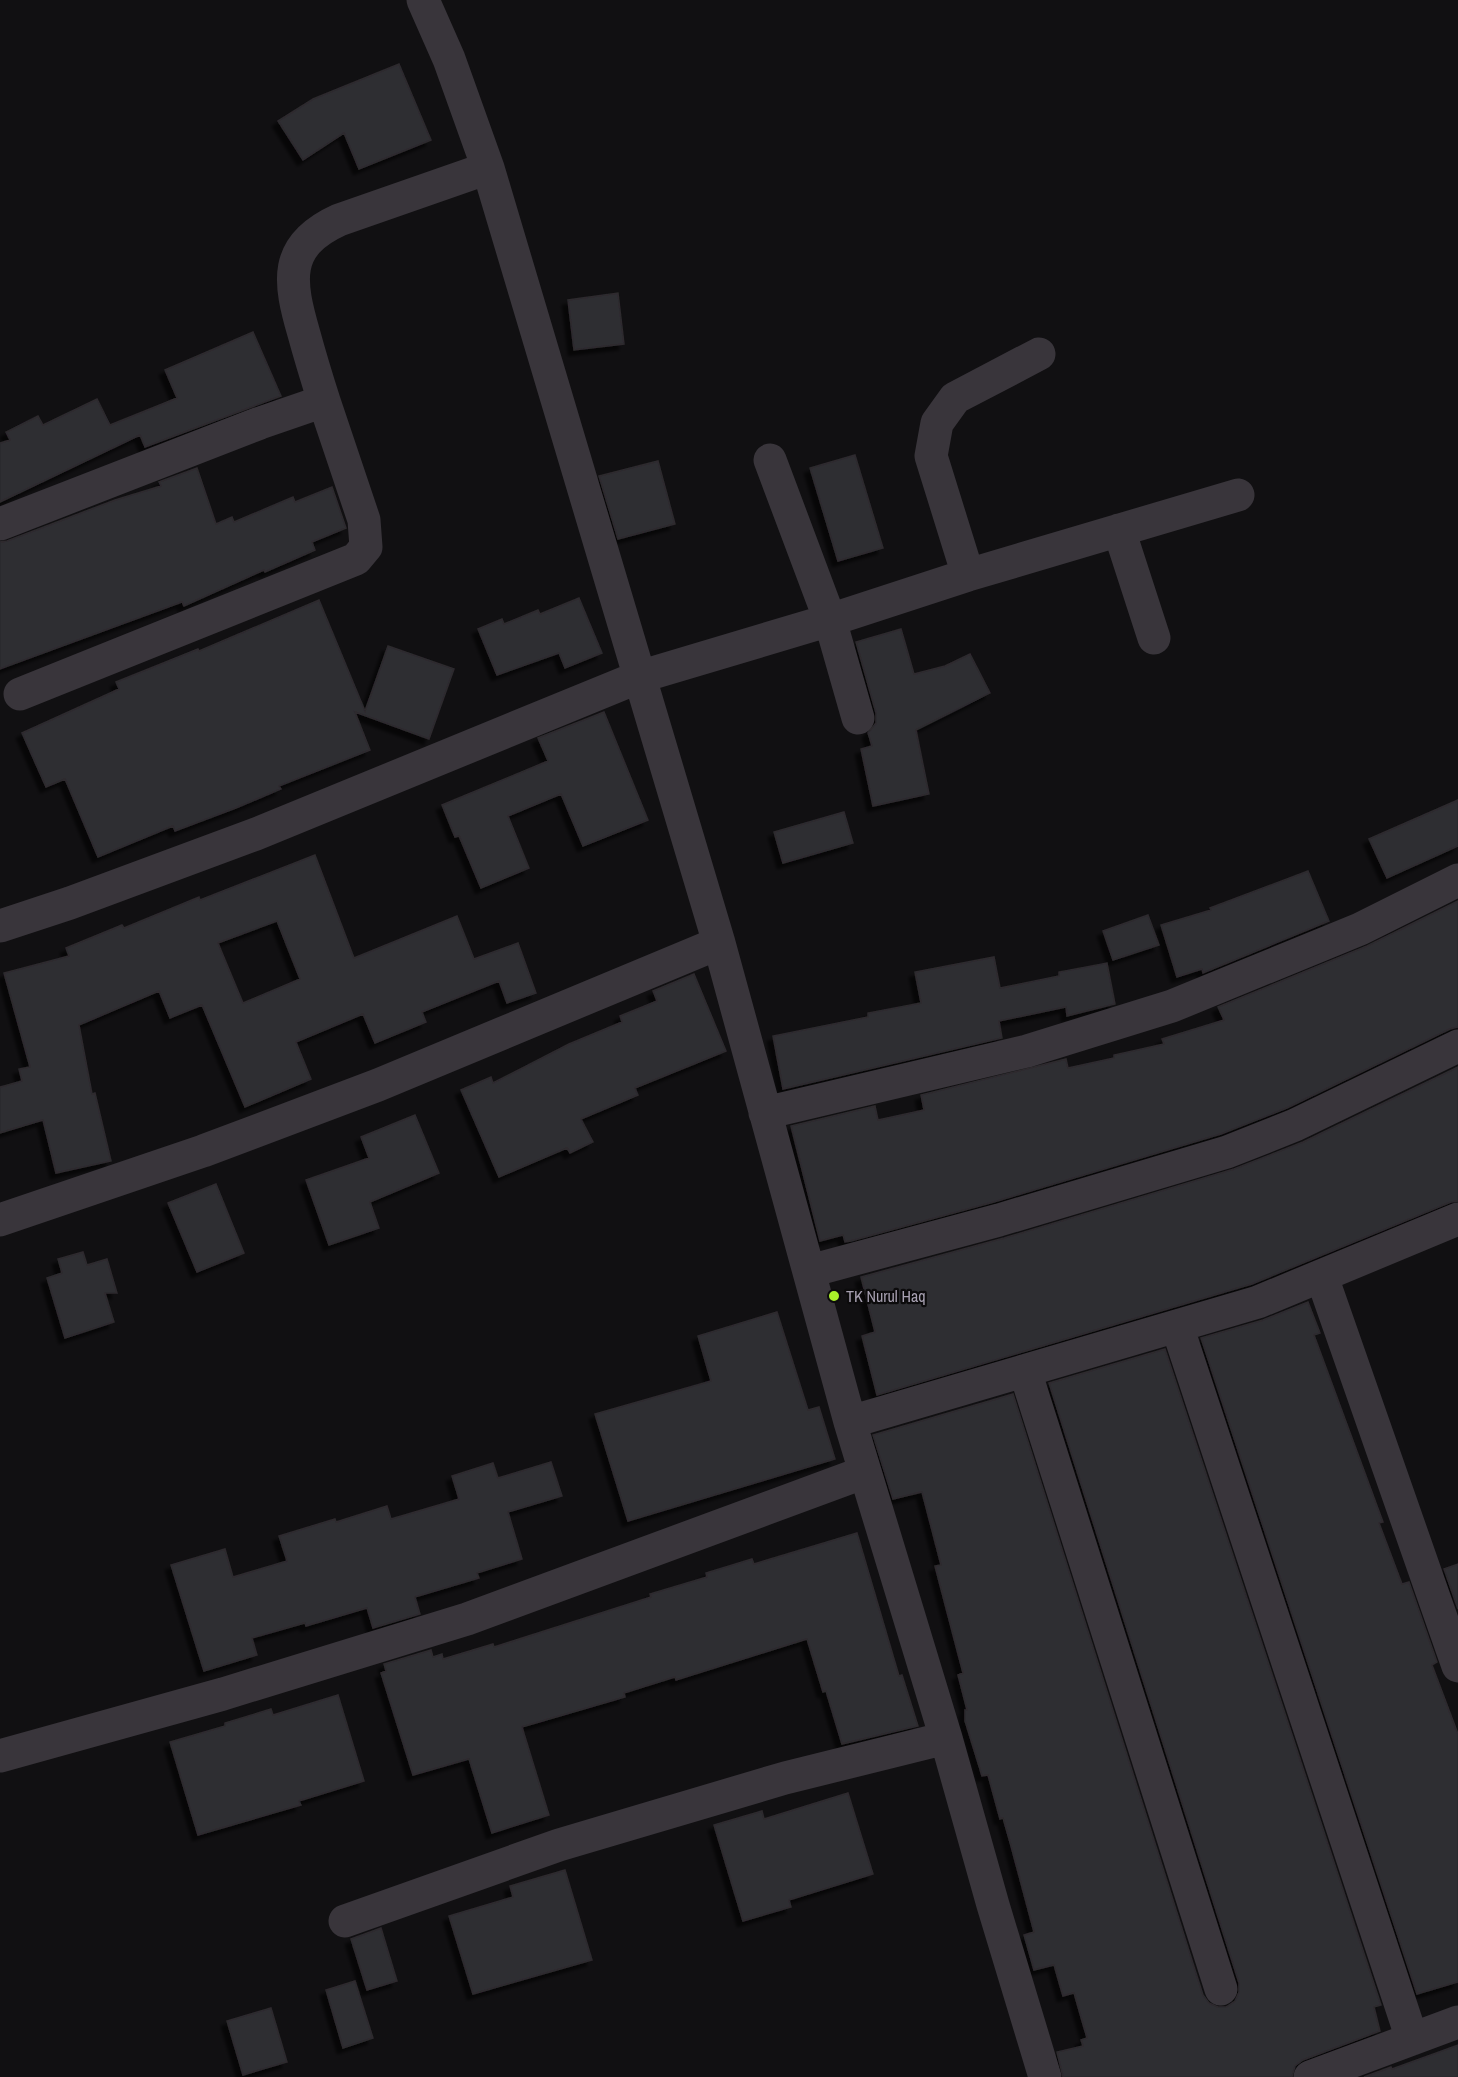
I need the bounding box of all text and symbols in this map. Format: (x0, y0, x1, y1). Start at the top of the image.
place label: TK Nurul Haq (846, 1285, 925, 1307)
marker: TK Nurul Haq (827, 1289, 841, 1303)

